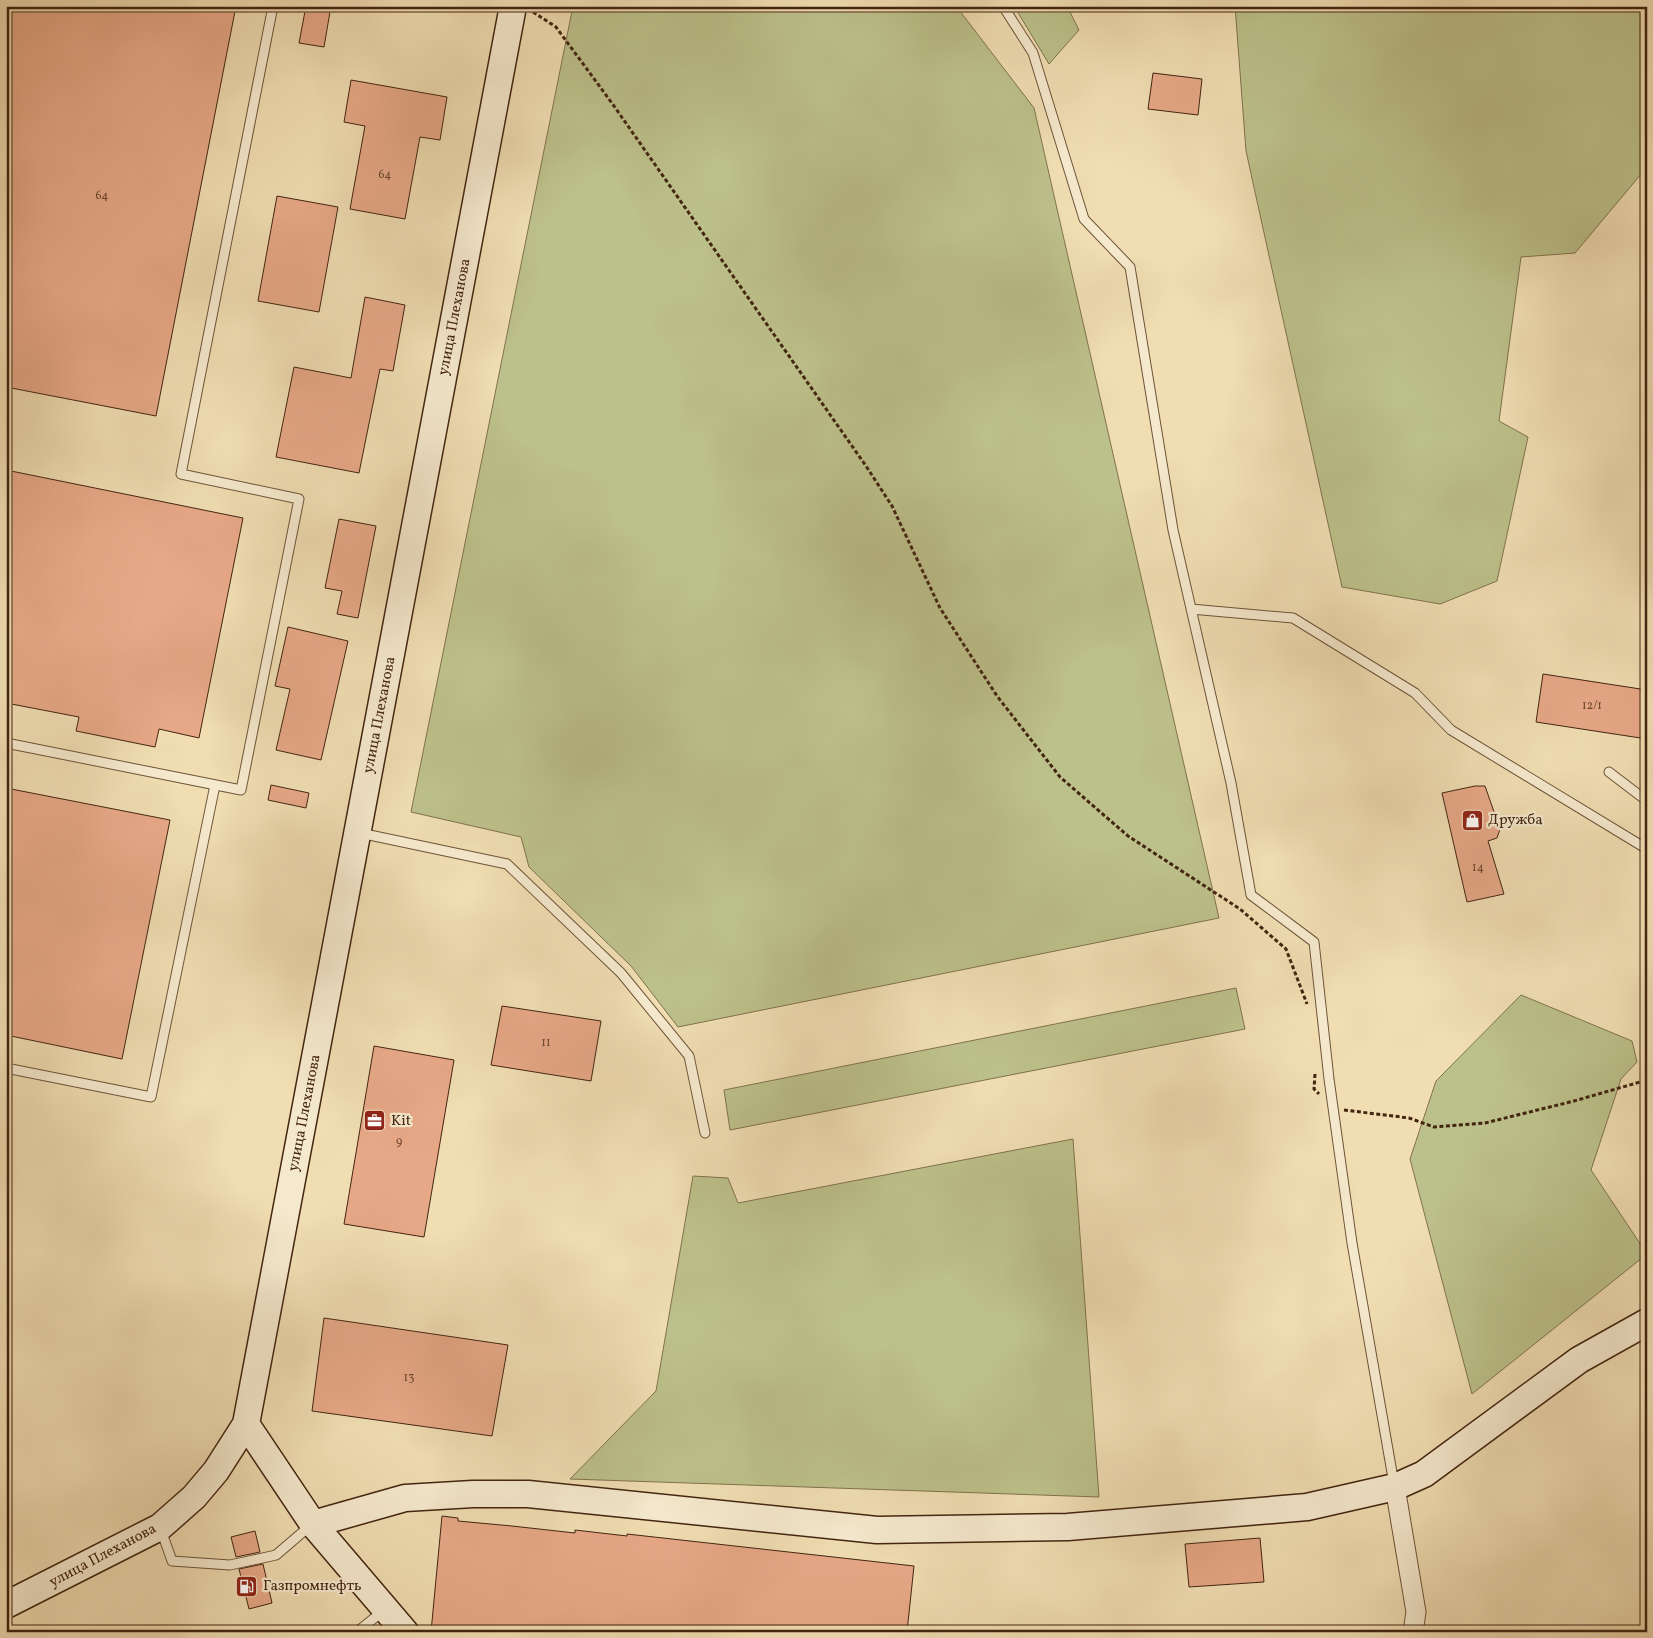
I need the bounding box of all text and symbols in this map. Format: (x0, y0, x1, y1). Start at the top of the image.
house number: 64 (379, 167, 391, 183)
house number: 64 (96, 188, 108, 204)
street label: улица Плеханова (433, 257, 477, 377)
street label: улица Плеханова (358, 655, 402, 775)
house number: 12/1 (1582, 698, 1602, 714)
shop icon: Дружба (1460, 808, 1484, 832)
place label: Дружба (1488, 810, 1543, 831)
house number: 14 (1472, 860, 1484, 876)
house number: 11 (541, 1035, 551, 1051)
street label: улица Плеханова (283, 1053, 327, 1173)
office icon: Kit (363, 1109, 387, 1133)
place label: Kit (391, 1111, 411, 1132)
house number: 9 (396, 1134, 402, 1150)
house number: 13 (404, 1370, 414, 1386)
street label: улица Плеханова (46, 1519, 160, 1593)
fuel station icon: Газпромнефть (235, 1574, 259, 1598)
place label: Газпромнефть (263, 1576, 362, 1597)

